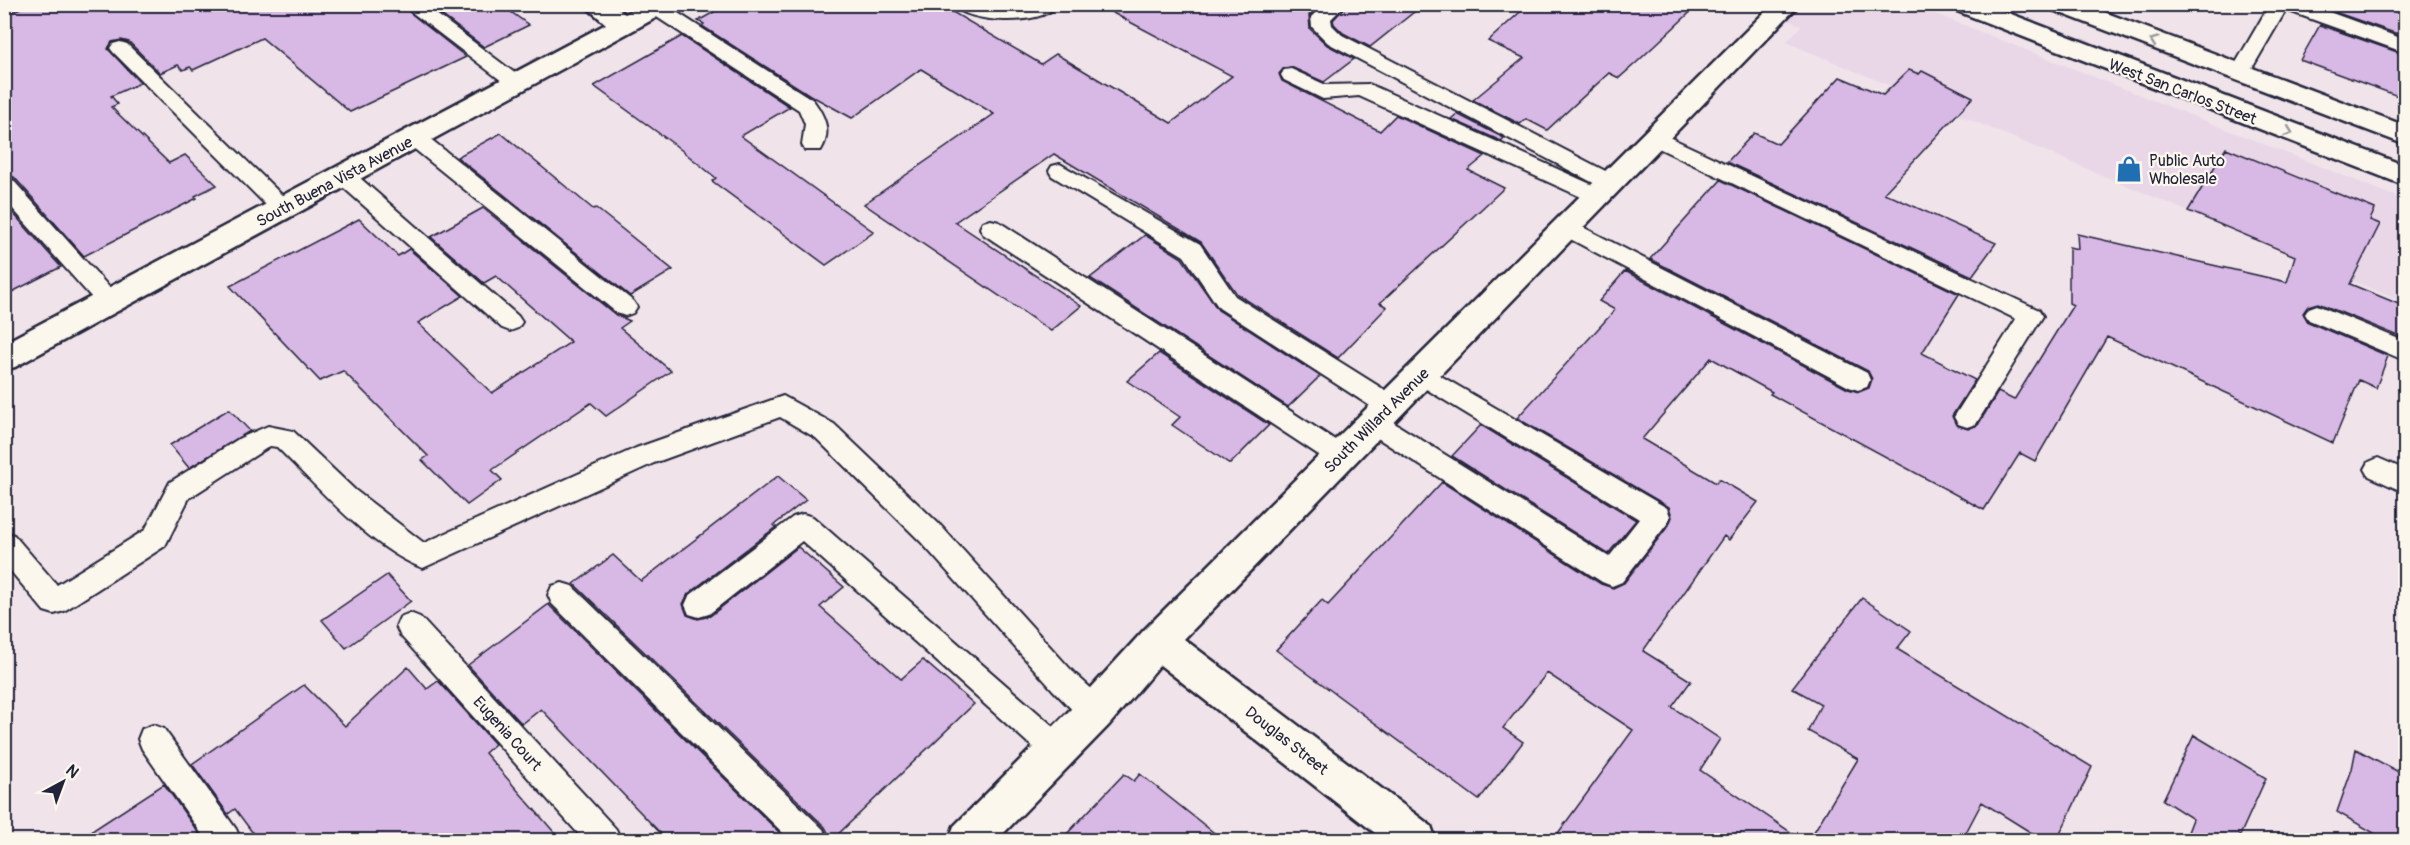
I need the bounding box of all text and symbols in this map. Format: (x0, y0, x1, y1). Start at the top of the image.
one-way arrow (2150, 35, 2160, 48)
street label: West San Carlos Street (2106, 54, 2260, 130)
one-way arrow (2283, 125, 2294, 137)
street label: South Buena Vista Avenue (253, 132, 416, 232)
place label: Public Auto Wholesale (2149, 151, 2225, 189)
shop icon: Public Auto Wholesale (2114, 154, 2144, 184)
street label: South Willard Avenue (1320, 364, 1434, 478)
street label: Eugenia Court (469, 692, 546, 775)
street label: Douglas Street (1241, 702, 1332, 780)
north arrow (33, 752, 93, 812)
text: N (62, 760, 83, 783)

